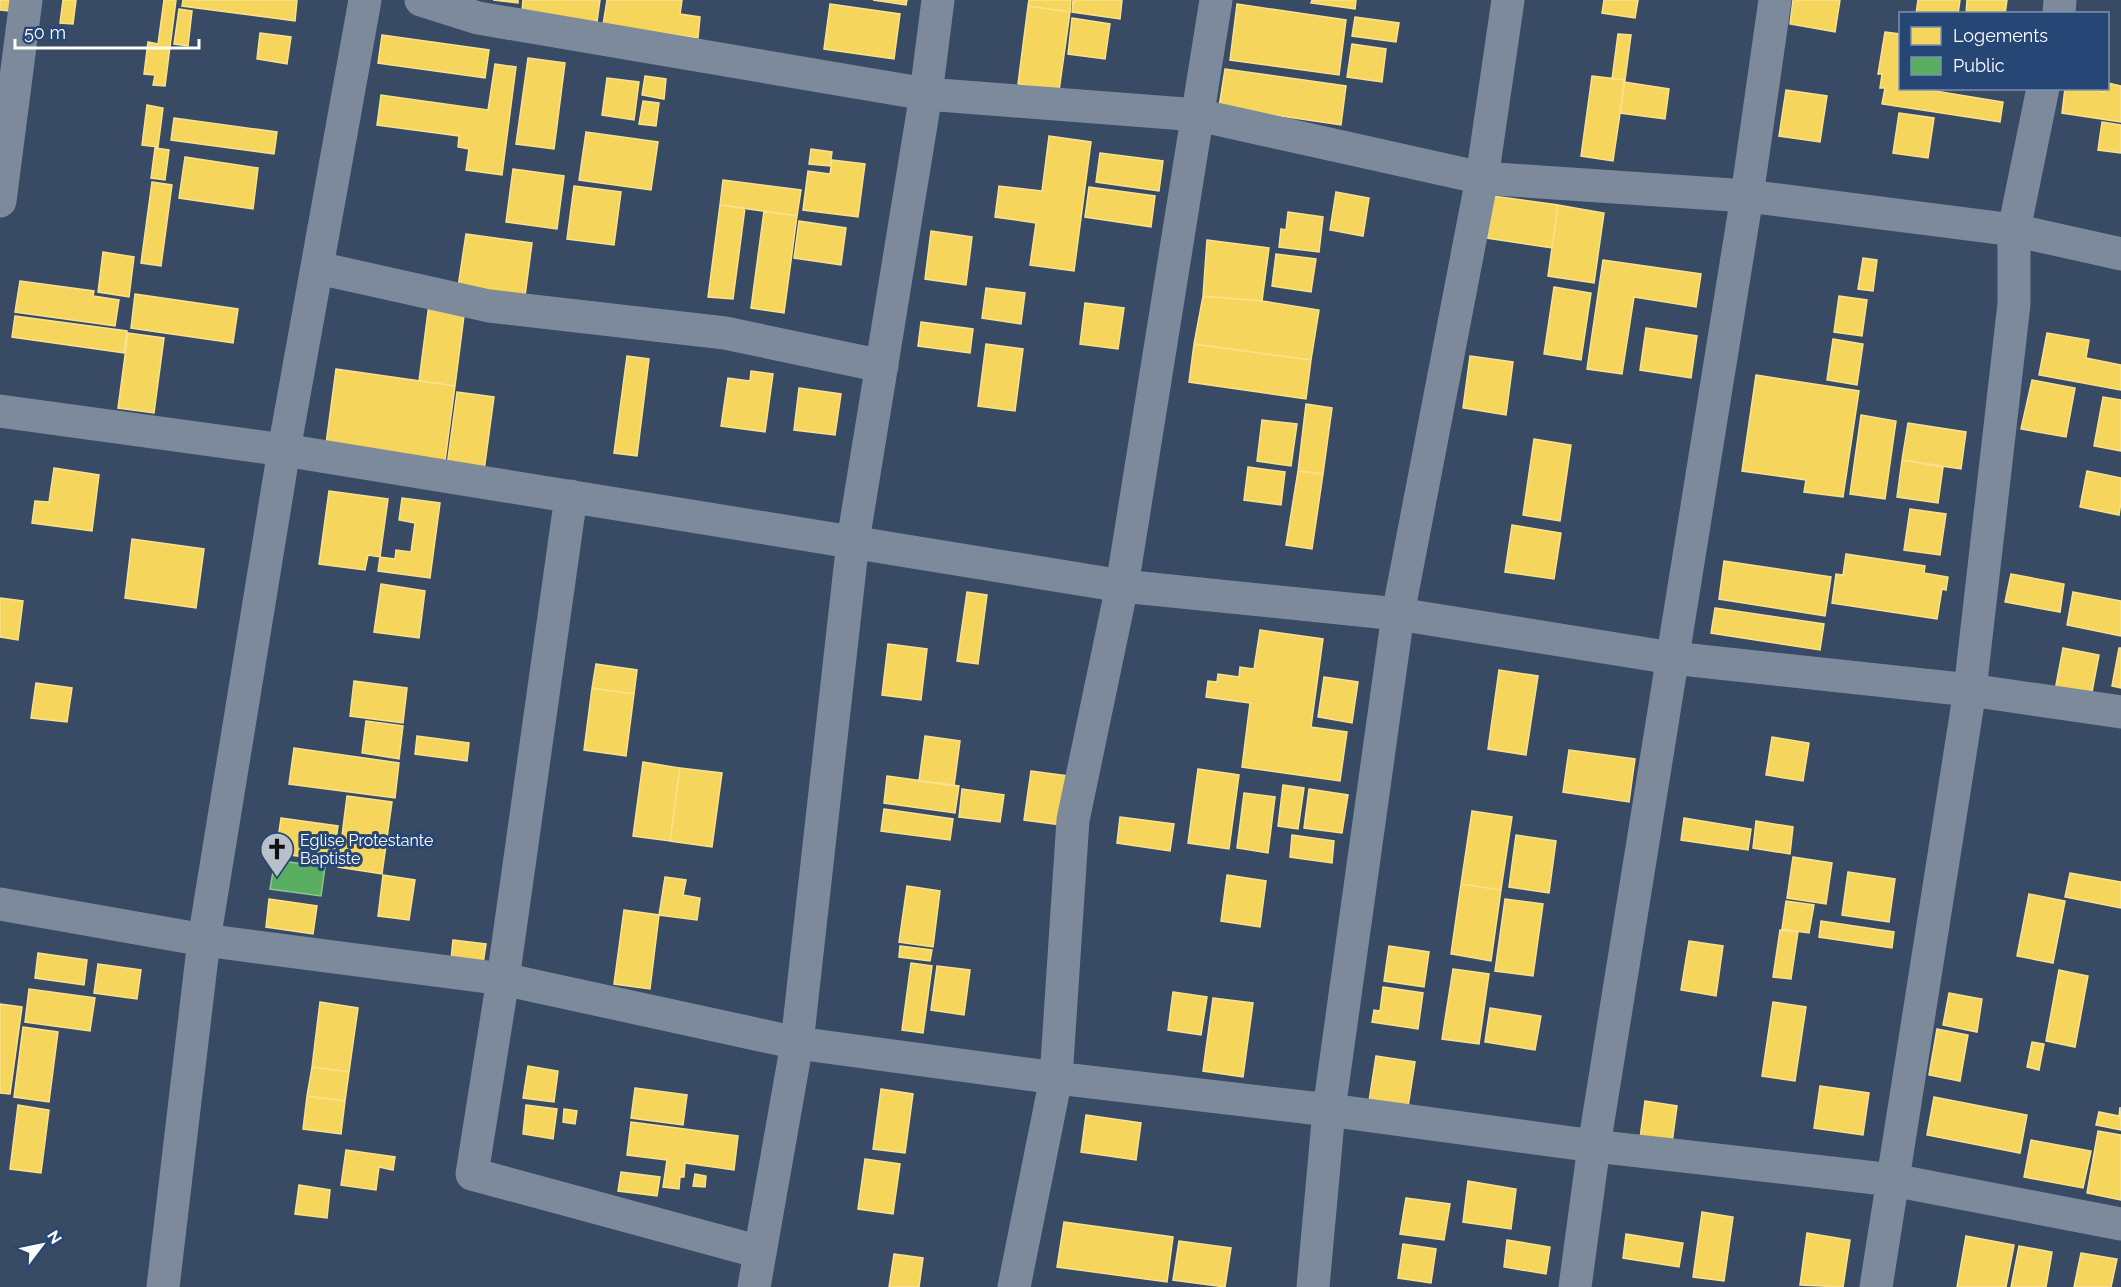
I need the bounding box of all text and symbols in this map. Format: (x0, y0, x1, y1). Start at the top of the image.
scale bar (15, 12, 200, 50)
legend (1899, 12, 2109, 90)
text: 50 m (24, 22, 66, 43)
text: Logements (1953, 25, 2048, 46)
text: Public (1953, 55, 2005, 76)
church icon: Eglise Protestante Baptiste (259, 831, 295, 878)
place label: Eglise Protestante Baptiste (300, 831, 433, 868)
north arrow (12, 1215, 72, 1275)
text: N (43, 1227, 66, 1248)

